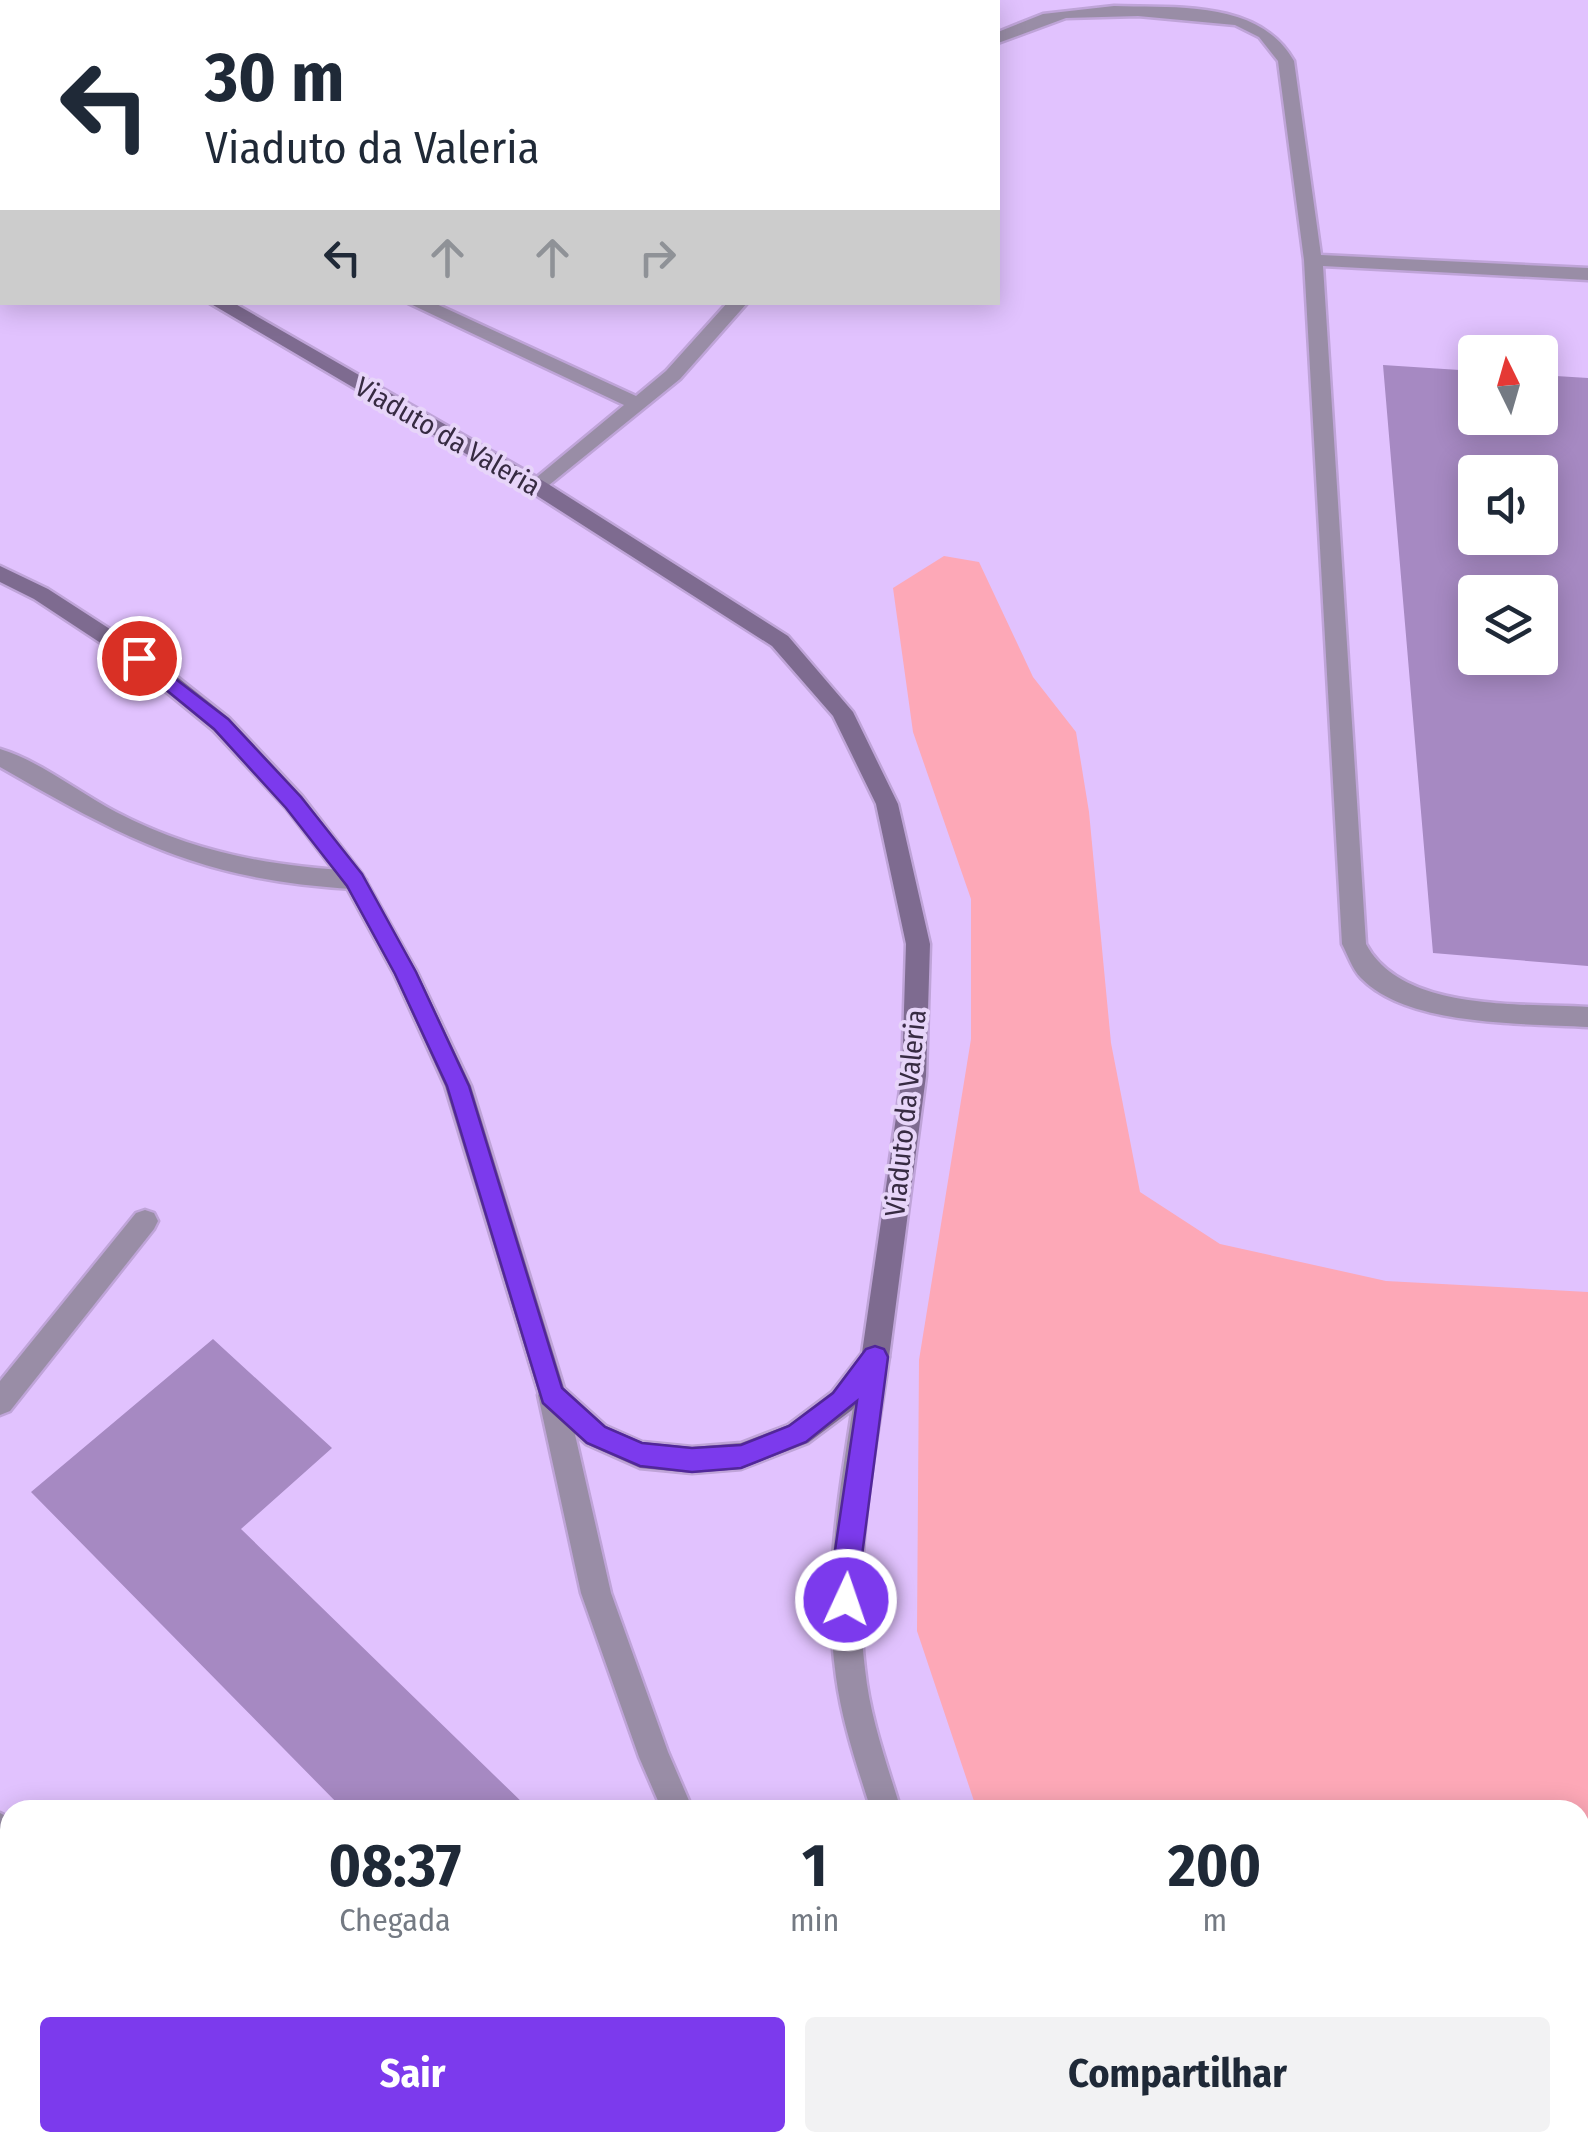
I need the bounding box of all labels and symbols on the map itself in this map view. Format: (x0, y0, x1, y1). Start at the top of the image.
north arrow (1458, 335, 1558, 435)
street label: Viaduto da Valeria (349, 370, 546, 503)
pin (97, 616, 182, 701)
street label: Viaduto da Valeria (878, 1008, 933, 1218)
position arrow (794, 1548, 898, 1652)

